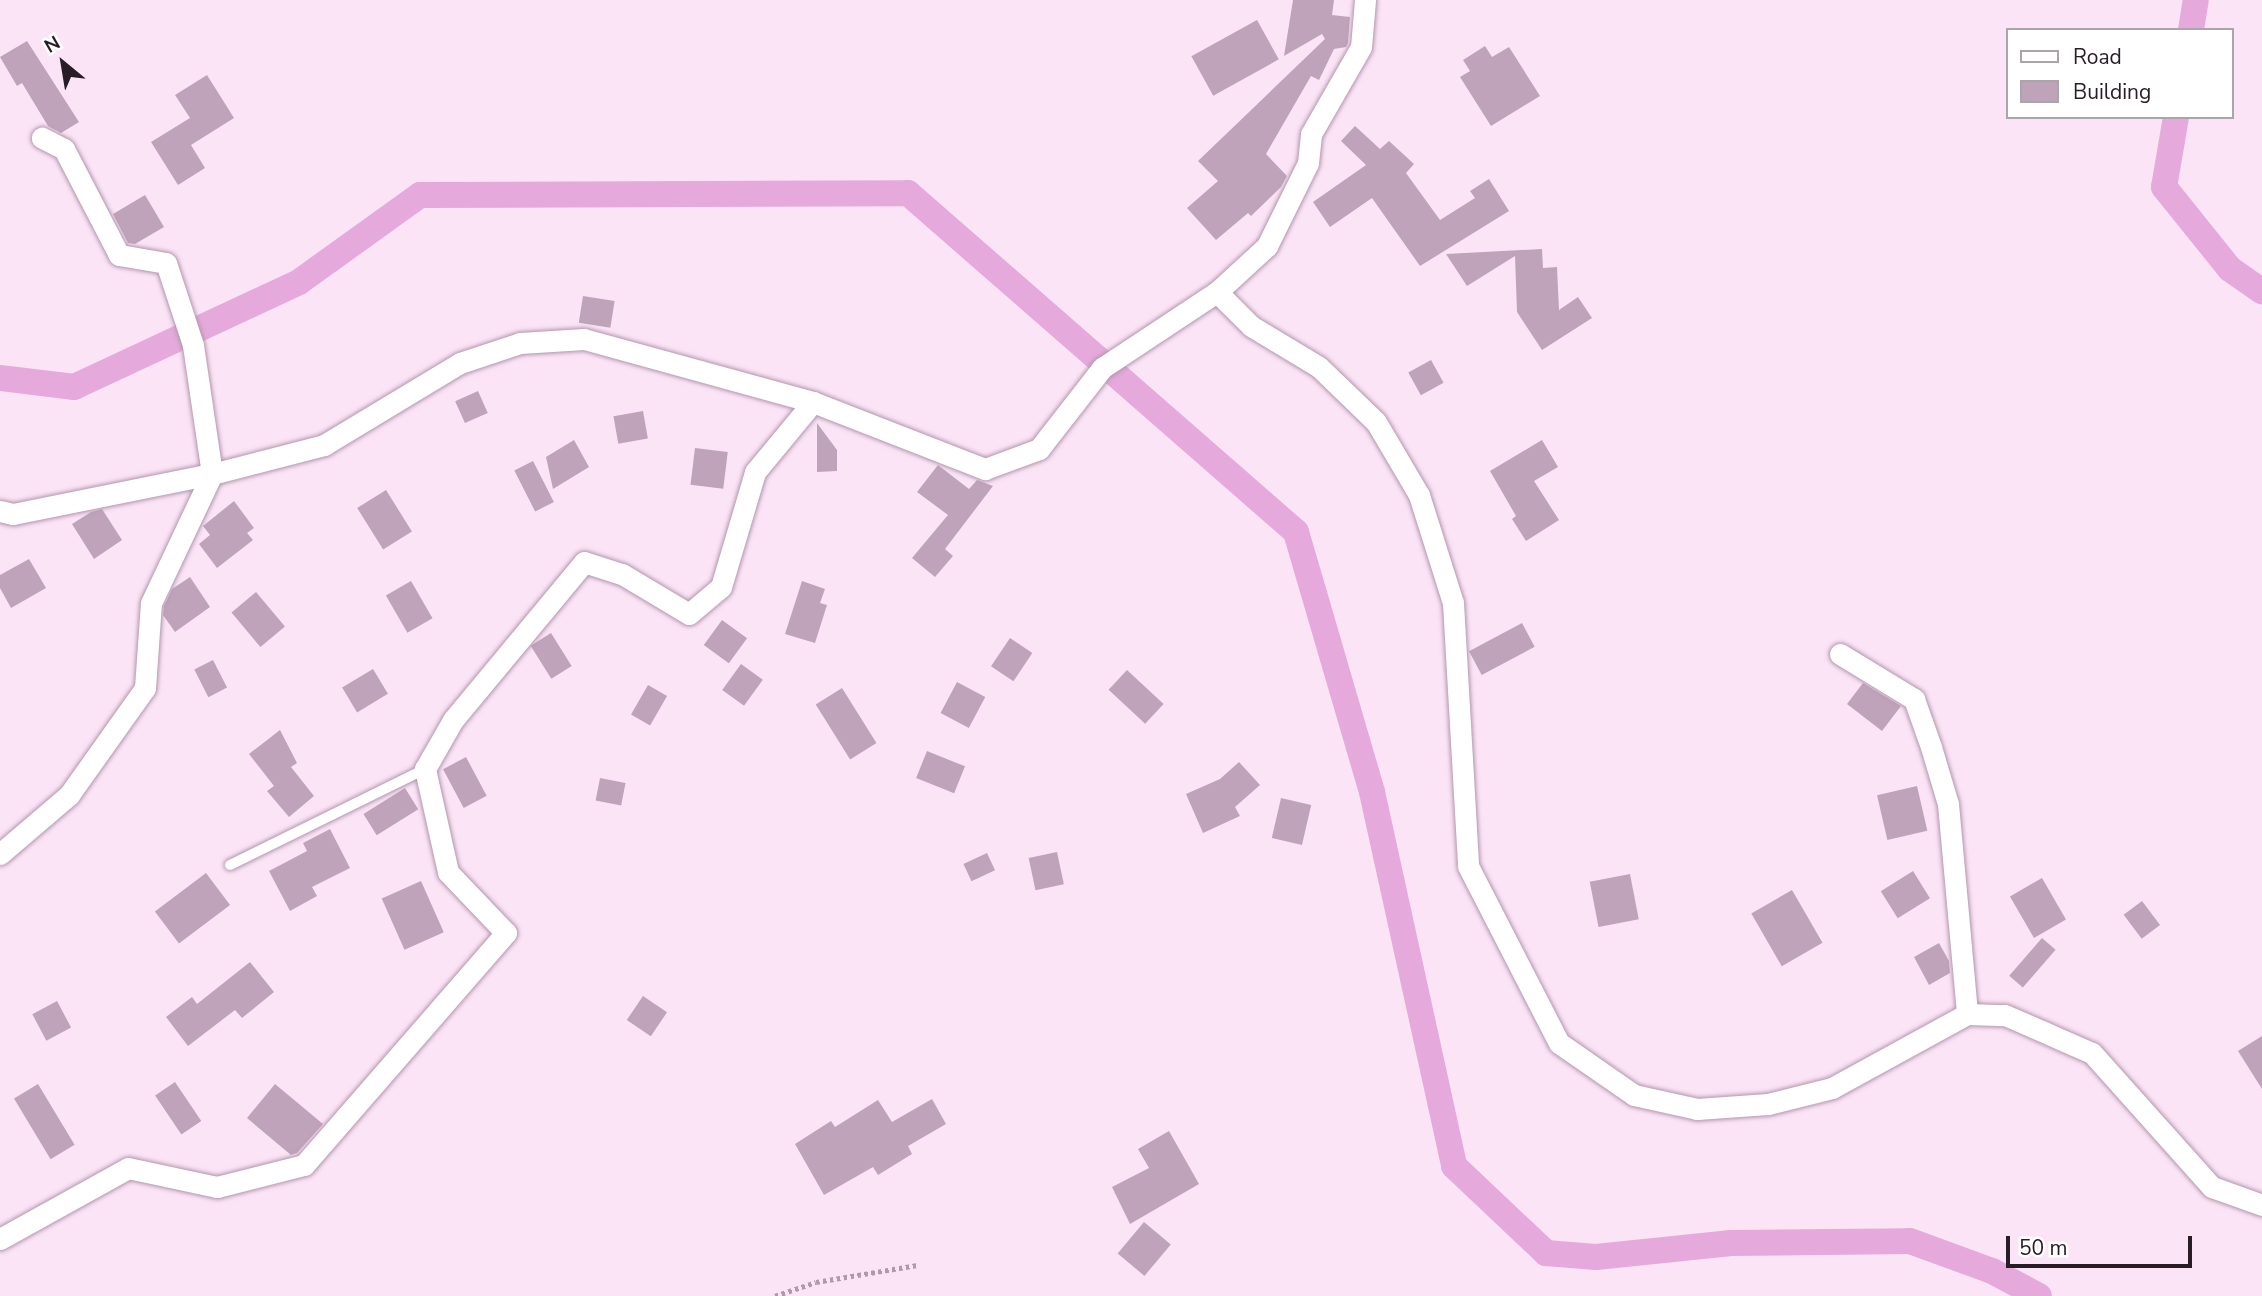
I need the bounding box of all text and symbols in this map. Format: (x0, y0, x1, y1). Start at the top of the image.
north arrow (28, 28, 98, 98)
legend (2007, 28, 2234, 119)
text: N (40, 30, 65, 60)
text: Road (2073, 43, 2122, 71)
text: Building (2073, 78, 2151, 106)
scale bar (2010, 1222, 2196, 1266)
text: 50 m (2019, 1234, 2068, 1262)

